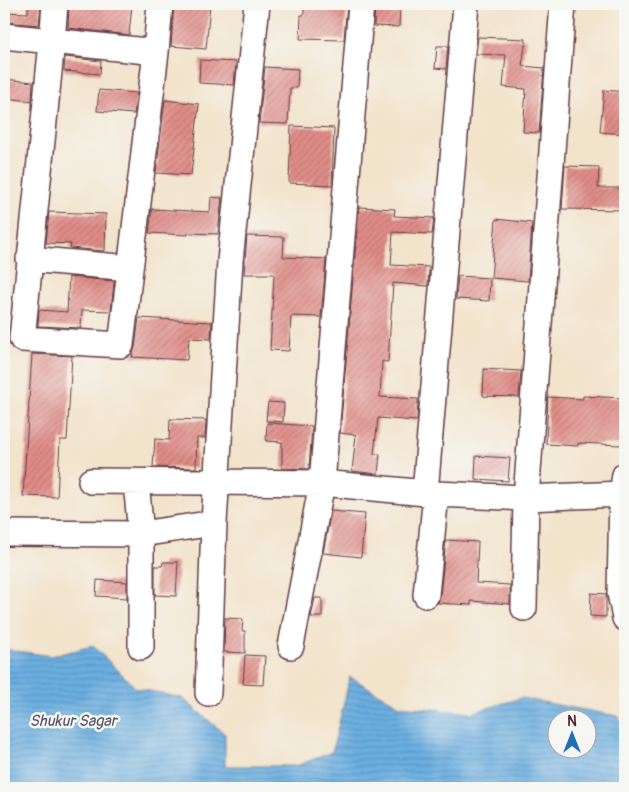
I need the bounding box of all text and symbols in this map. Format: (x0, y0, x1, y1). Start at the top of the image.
north arrow (546, 710, 596, 760)
water label: Shukur Sagar (30, 711, 119, 731)
text: N (567, 713, 577, 730)

